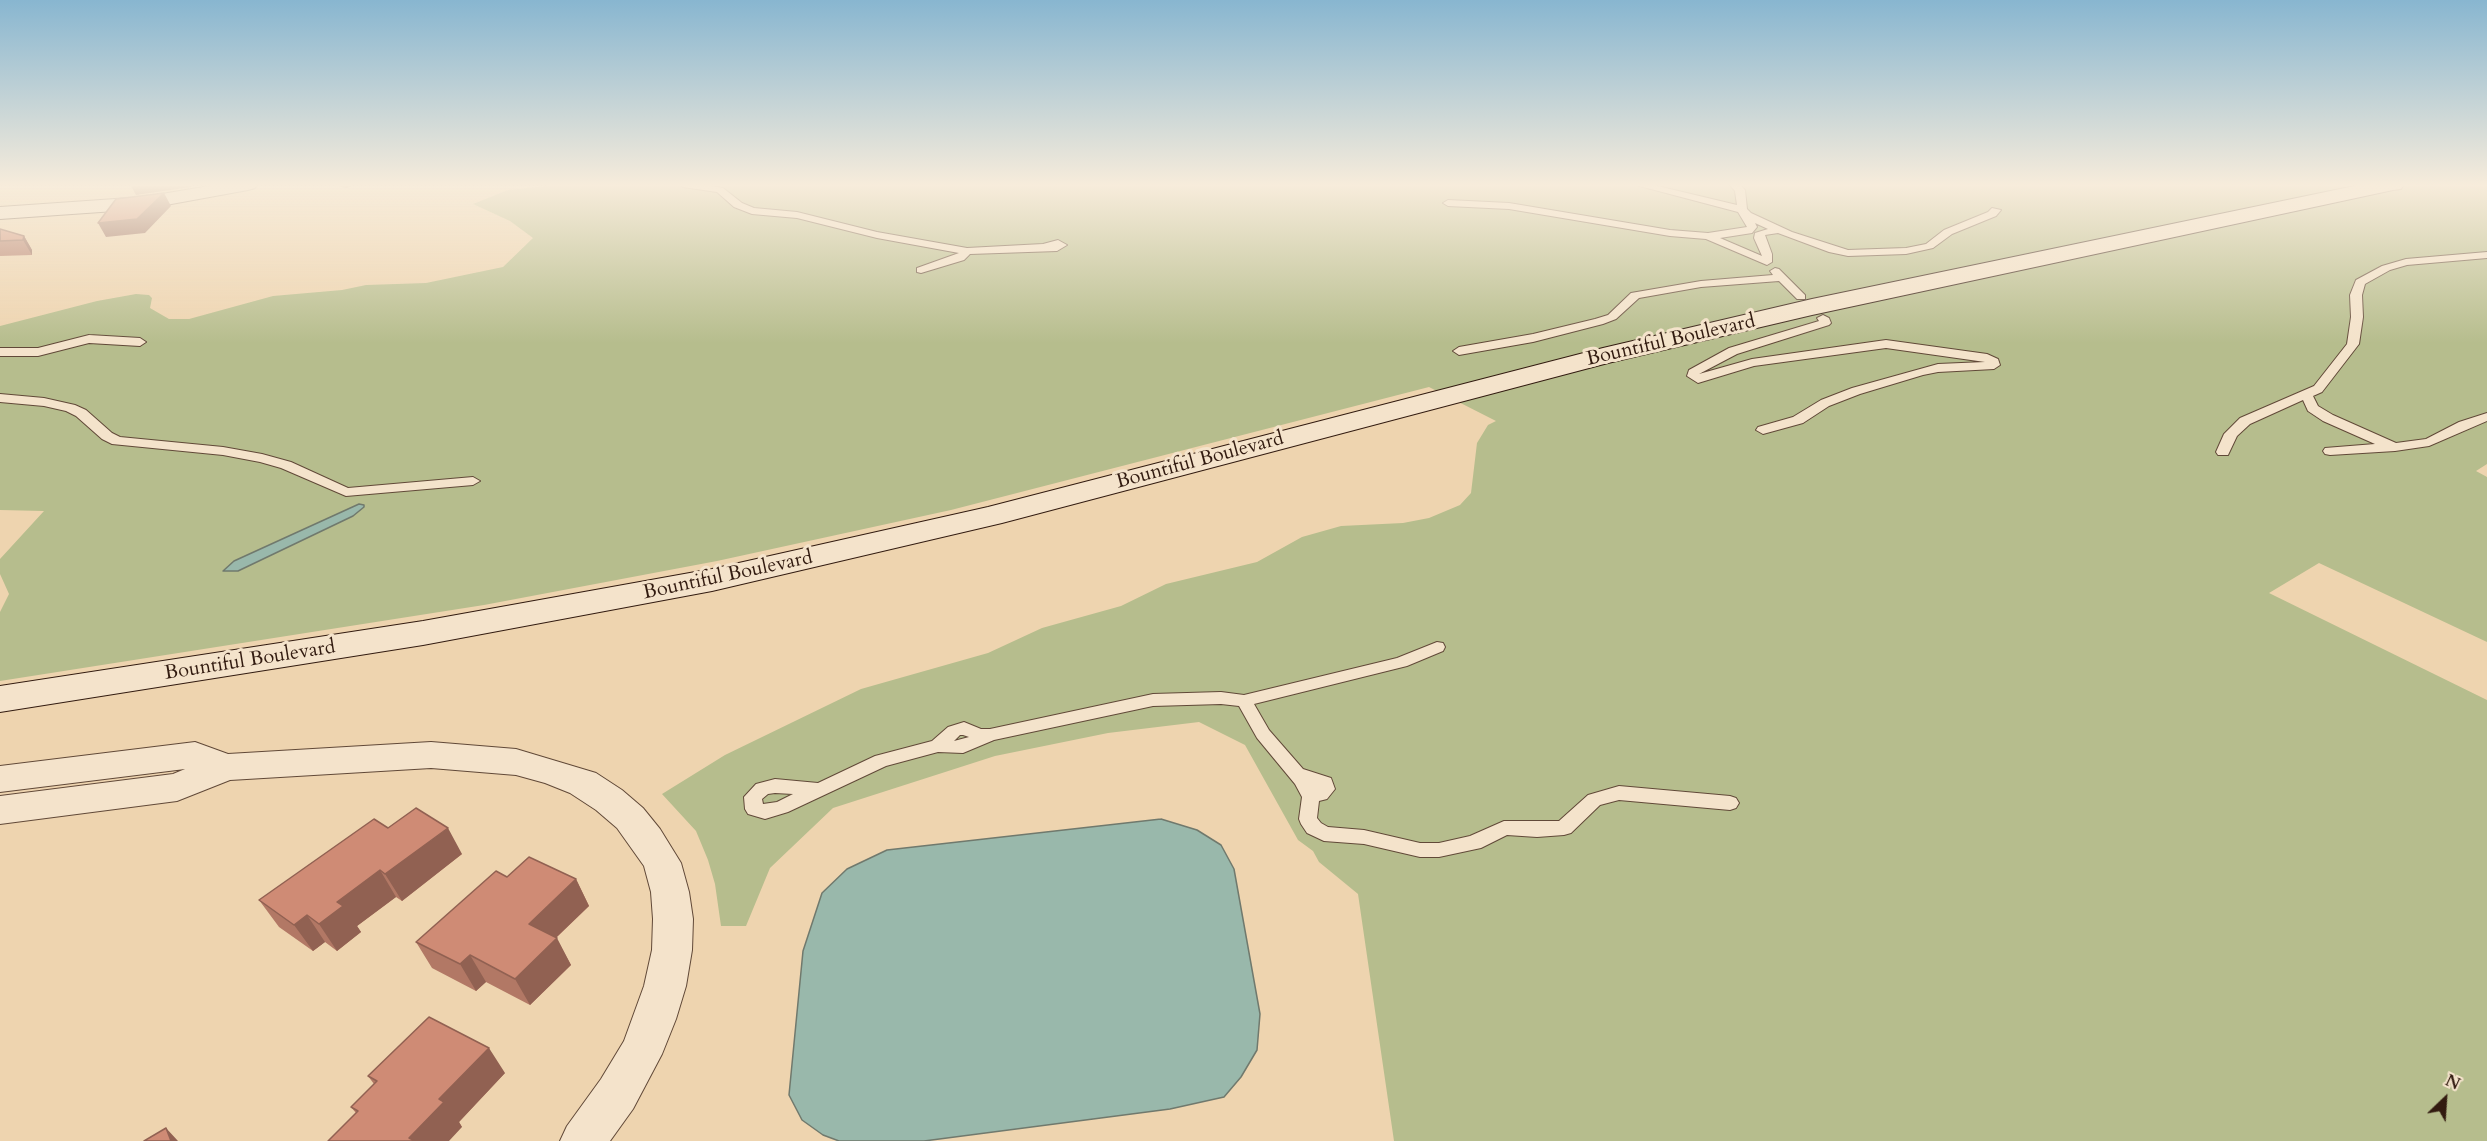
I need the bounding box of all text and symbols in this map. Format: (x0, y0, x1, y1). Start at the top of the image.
street label: Bountiful Boulevard (1584, 310, 1758, 372)
street label: Bountiful Boulevard (1114, 427, 1286, 495)
street label: Bountiful Boulevard (641, 546, 815, 606)
street label: Bountiful Boulevard (163, 636, 337, 686)
north arrow (2415, 1069, 2475, 1129)
text: N (2442, 1070, 2464, 1096)

